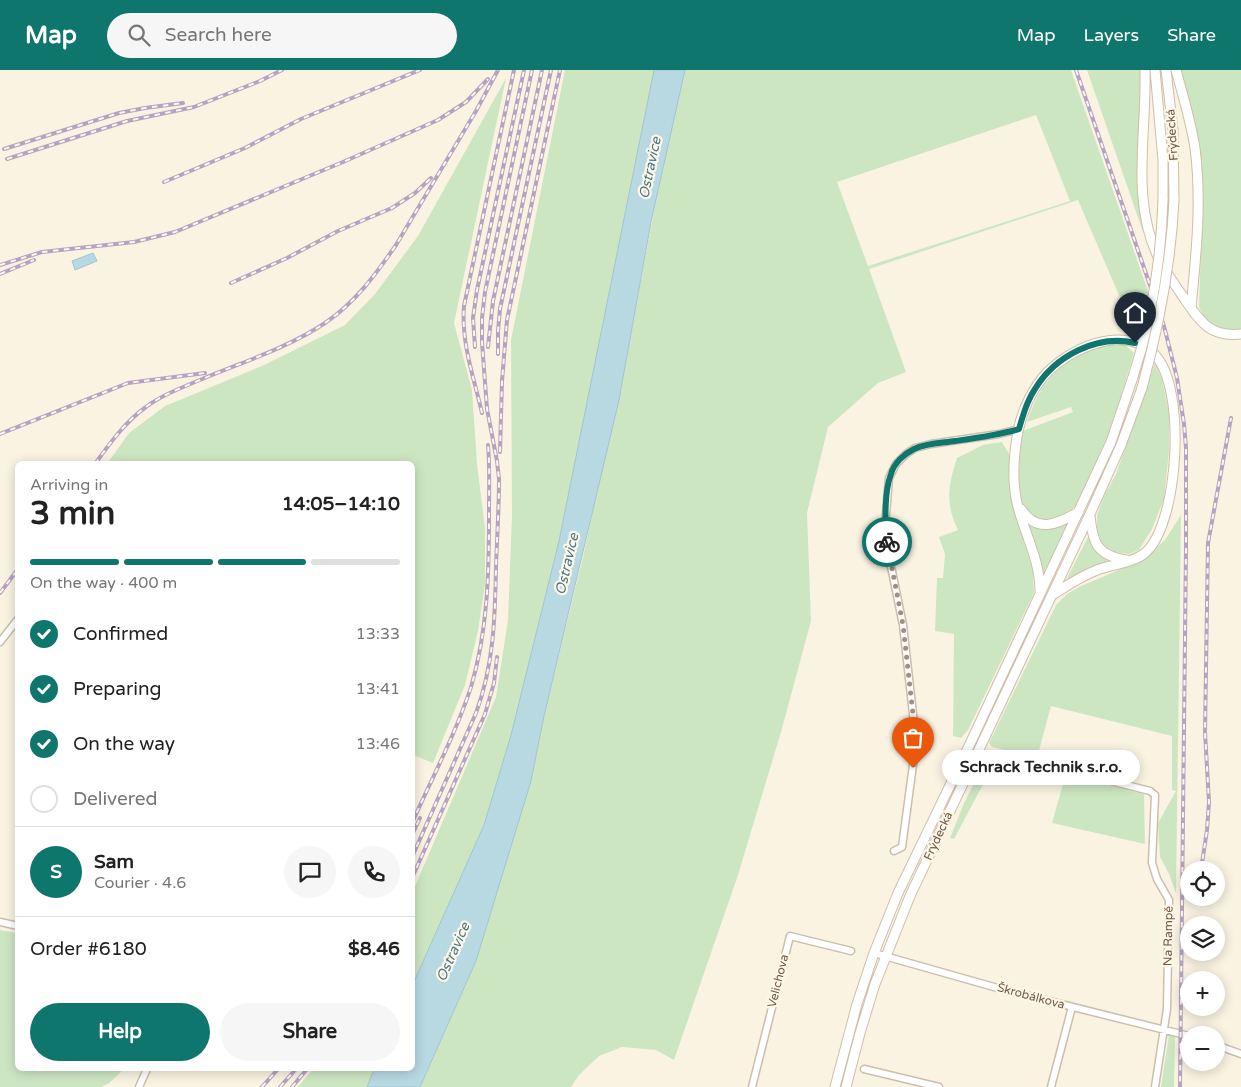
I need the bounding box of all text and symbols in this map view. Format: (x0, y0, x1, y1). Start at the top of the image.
search box (107, 13, 457, 58)
text: Map (25, 21, 77, 50)
icon: search (125, 21, 153, 49)
text: Search here (165, 24, 272, 46)
text: Map (1017, 24, 1056, 46)
text: Layers (1084, 24, 1139, 46)
text: Share (1167, 24, 1216, 46)
street label: Frýdecká (1163, 109, 1181, 161)
water label: Ostravice (635, 135, 665, 200)
pin (1114, 292, 1156, 343)
icon: home (1121, 299, 1149, 327)
text: Arriving in (30, 475, 108, 495)
text: 14:05–14:10 (282, 493, 400, 515)
text: 3 min (30, 495, 115, 533)
courier (862, 517, 912, 567)
icon: bike (873, 528, 901, 556)
water label: Ostravice (552, 531, 583, 596)
text: On the way · 400 m (30, 573, 177, 593)
icon: check (30, 620, 58, 648)
text: Confirmed (73, 623, 168, 645)
text: 13:33 (356, 624, 400, 644)
icon: check (30, 675, 58, 703)
text: Preparing (73, 678, 162, 700)
text: 13:41 (356, 679, 400, 699)
pin (892, 717, 934, 768)
icon: bag (899, 724, 927, 752)
icon: check (30, 730, 58, 758)
text: On the way (73, 733, 175, 755)
text: 13:46 (356, 734, 400, 754)
callout: Schrack Technik s.r.o. (943, 750, 1140, 786)
text: Schrack Technik s.r.o. (960, 757, 1122, 777)
text: Delivered (73, 788, 158, 810)
street label: Frýdecká (921, 810, 955, 862)
button: chat (284, 846, 336, 898)
button: phone (348, 846, 400, 898)
text: Sam (94, 851, 134, 873)
text: S (50, 861, 62, 883)
map controls (1180, 861, 1225, 1071)
button: locate (1180, 861, 1225, 906)
text: Courier · 4.6 (94, 873, 186, 893)
street label: Na Rampě (1160, 906, 1176, 966)
button: layers (1180, 916, 1225, 961)
water label: Ostravice (432, 919, 474, 984)
text: Order #6180 (30, 938, 147, 960)
text: $8.46 (348, 938, 400, 960)
street label: Velichova (765, 953, 791, 1009)
button: + (1180, 971, 1225, 1016)
street label: Škrobálkova (996, 980, 1066, 1012)
button: Help (30, 1003, 210, 1061)
button: Share (220, 1003, 400, 1061)
button: − (1180, 1026, 1225, 1071)

